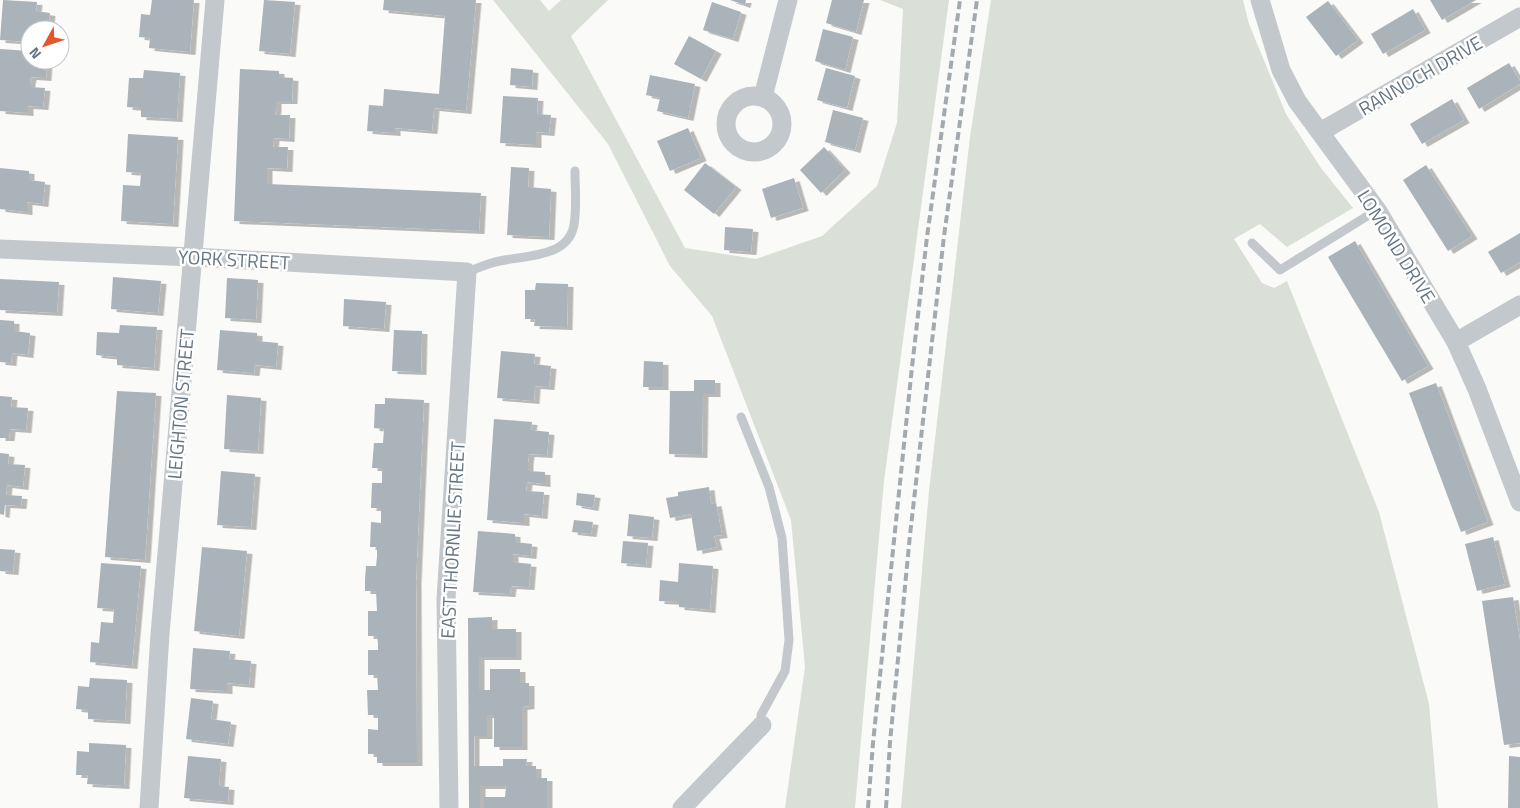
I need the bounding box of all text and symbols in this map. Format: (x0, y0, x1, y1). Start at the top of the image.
north arrow (20, 20, 70, 70)
street label: RANNOCH DRIVE (1353, 28, 1487, 122)
text: N (23, 43, 46, 64)
street label: LOMOND DRIVE (1350, 184, 1444, 308)
street label: YORK STREET (177, 242, 291, 276)
street label: LEIGHTON STREET (159, 328, 201, 480)
street label: EAST THORNLIE STREET (432, 441, 472, 639)

